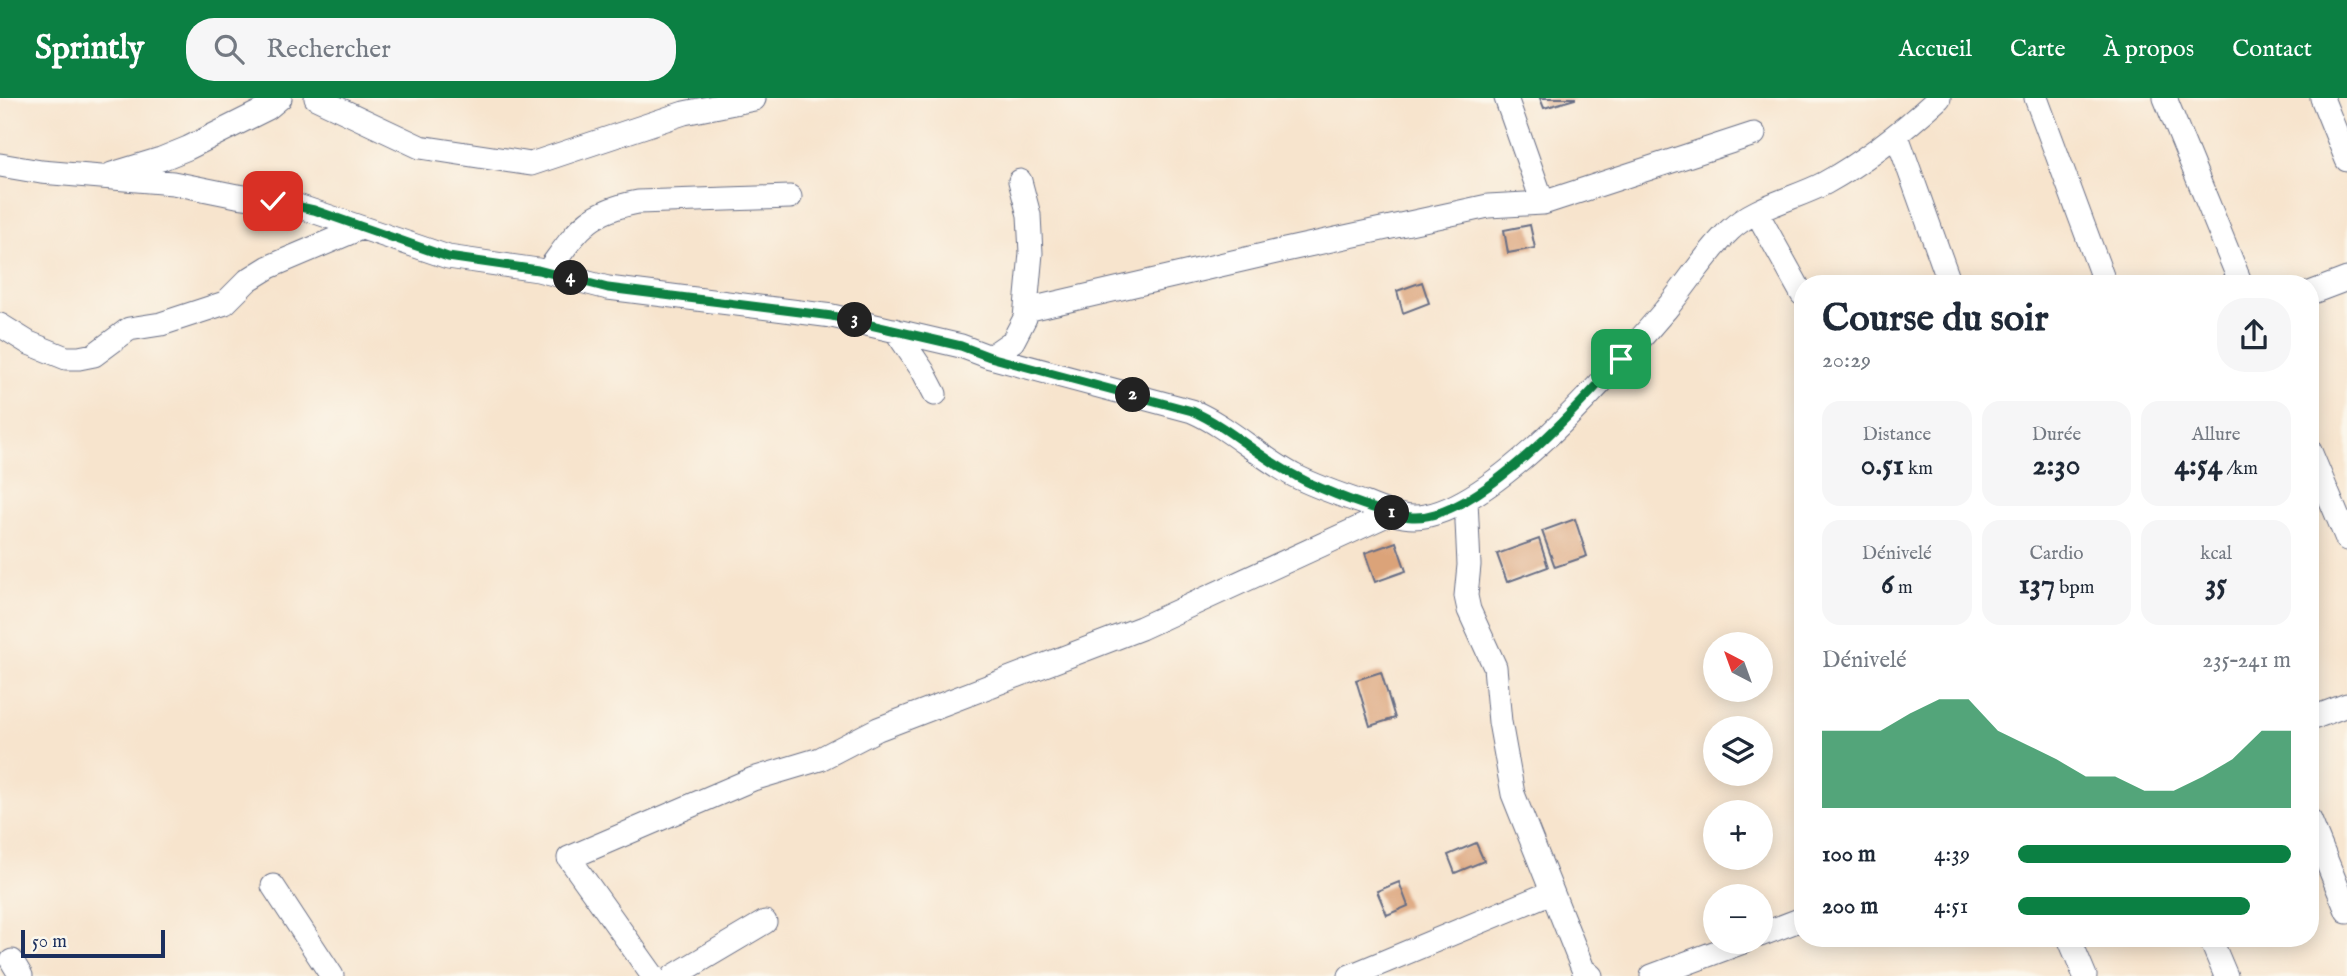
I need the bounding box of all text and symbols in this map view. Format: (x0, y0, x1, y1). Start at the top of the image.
search box (186, 18, 676, 81)
text: Sprintly (35, 28, 144, 70)
icon: search (210, 30, 248, 68)
text: Rechercher (266, 33, 391, 66)
text: Accueil (1899, 34, 1972, 65)
text: Carte (2010, 34, 2066, 65)
text: À propos (2104, 34, 2194, 65)
text: Contact (2232, 34, 2312, 65)
pin (243, 171, 303, 231)
icon: check (254, 182, 292, 220)
pin: 4 (554, 260, 588, 296)
text: 4 (566, 265, 575, 289)
text: Course du soir (1822, 296, 2048, 344)
button: share (2217, 298, 2291, 372)
pin: 3 (838, 302, 872, 338)
text: 3 (851, 307, 858, 331)
pin (1591, 329, 1651, 389)
icon: arrive (1602, 340, 1640, 378)
text: 20:29 (1822, 346, 1871, 375)
pin: 2 (1116, 378, 1150, 412)
text: 2 (1128, 382, 1137, 406)
text: Distance (1862, 423, 1931, 447)
text: Durée (2032, 423, 2081, 447)
text: Allure (2192, 423, 2241, 447)
text: 0.51 (1861, 447, 1904, 485)
text: 2:30 (2033, 447, 2080, 485)
text: 4:54 (2174, 447, 2222, 485)
text: km (1904, 457, 1933, 481)
text: /km (2222, 457, 2258, 481)
pin: 1 (1374, 496, 1410, 530)
text: 1 (1388, 500, 1395, 524)
text: Dénivelé (1862, 542, 1932, 566)
text: Cardio (2029, 542, 2084, 566)
text: kcal (2200, 542, 2232, 566)
text: 6 (1881, 566, 1894, 604)
text: 137 (2019, 566, 2055, 604)
text: 35 (2205, 566, 2227, 604)
text: m (1894, 576, 1913, 600)
text: bpm (2055, 576, 2094, 600)
north arrow (1703, 632, 1773, 702)
map controls (1703, 632, 1773, 954)
text: Dénivelé (1822, 646, 1907, 675)
text: 235–241 m (2202, 646, 2291, 675)
button: layers (1703, 716, 1773, 786)
button: + (1703, 800, 1773, 870)
text: 100 m (1822, 840, 1876, 869)
text: 4:39 (1934, 840, 1970, 869)
button: − (1703, 884, 1773, 954)
text: 200 m (1822, 892, 1878, 921)
text: 4:51 (1934, 892, 1968, 921)
scale bar (21, 927, 164, 959)
text: 50 m (32, 930, 67, 954)

